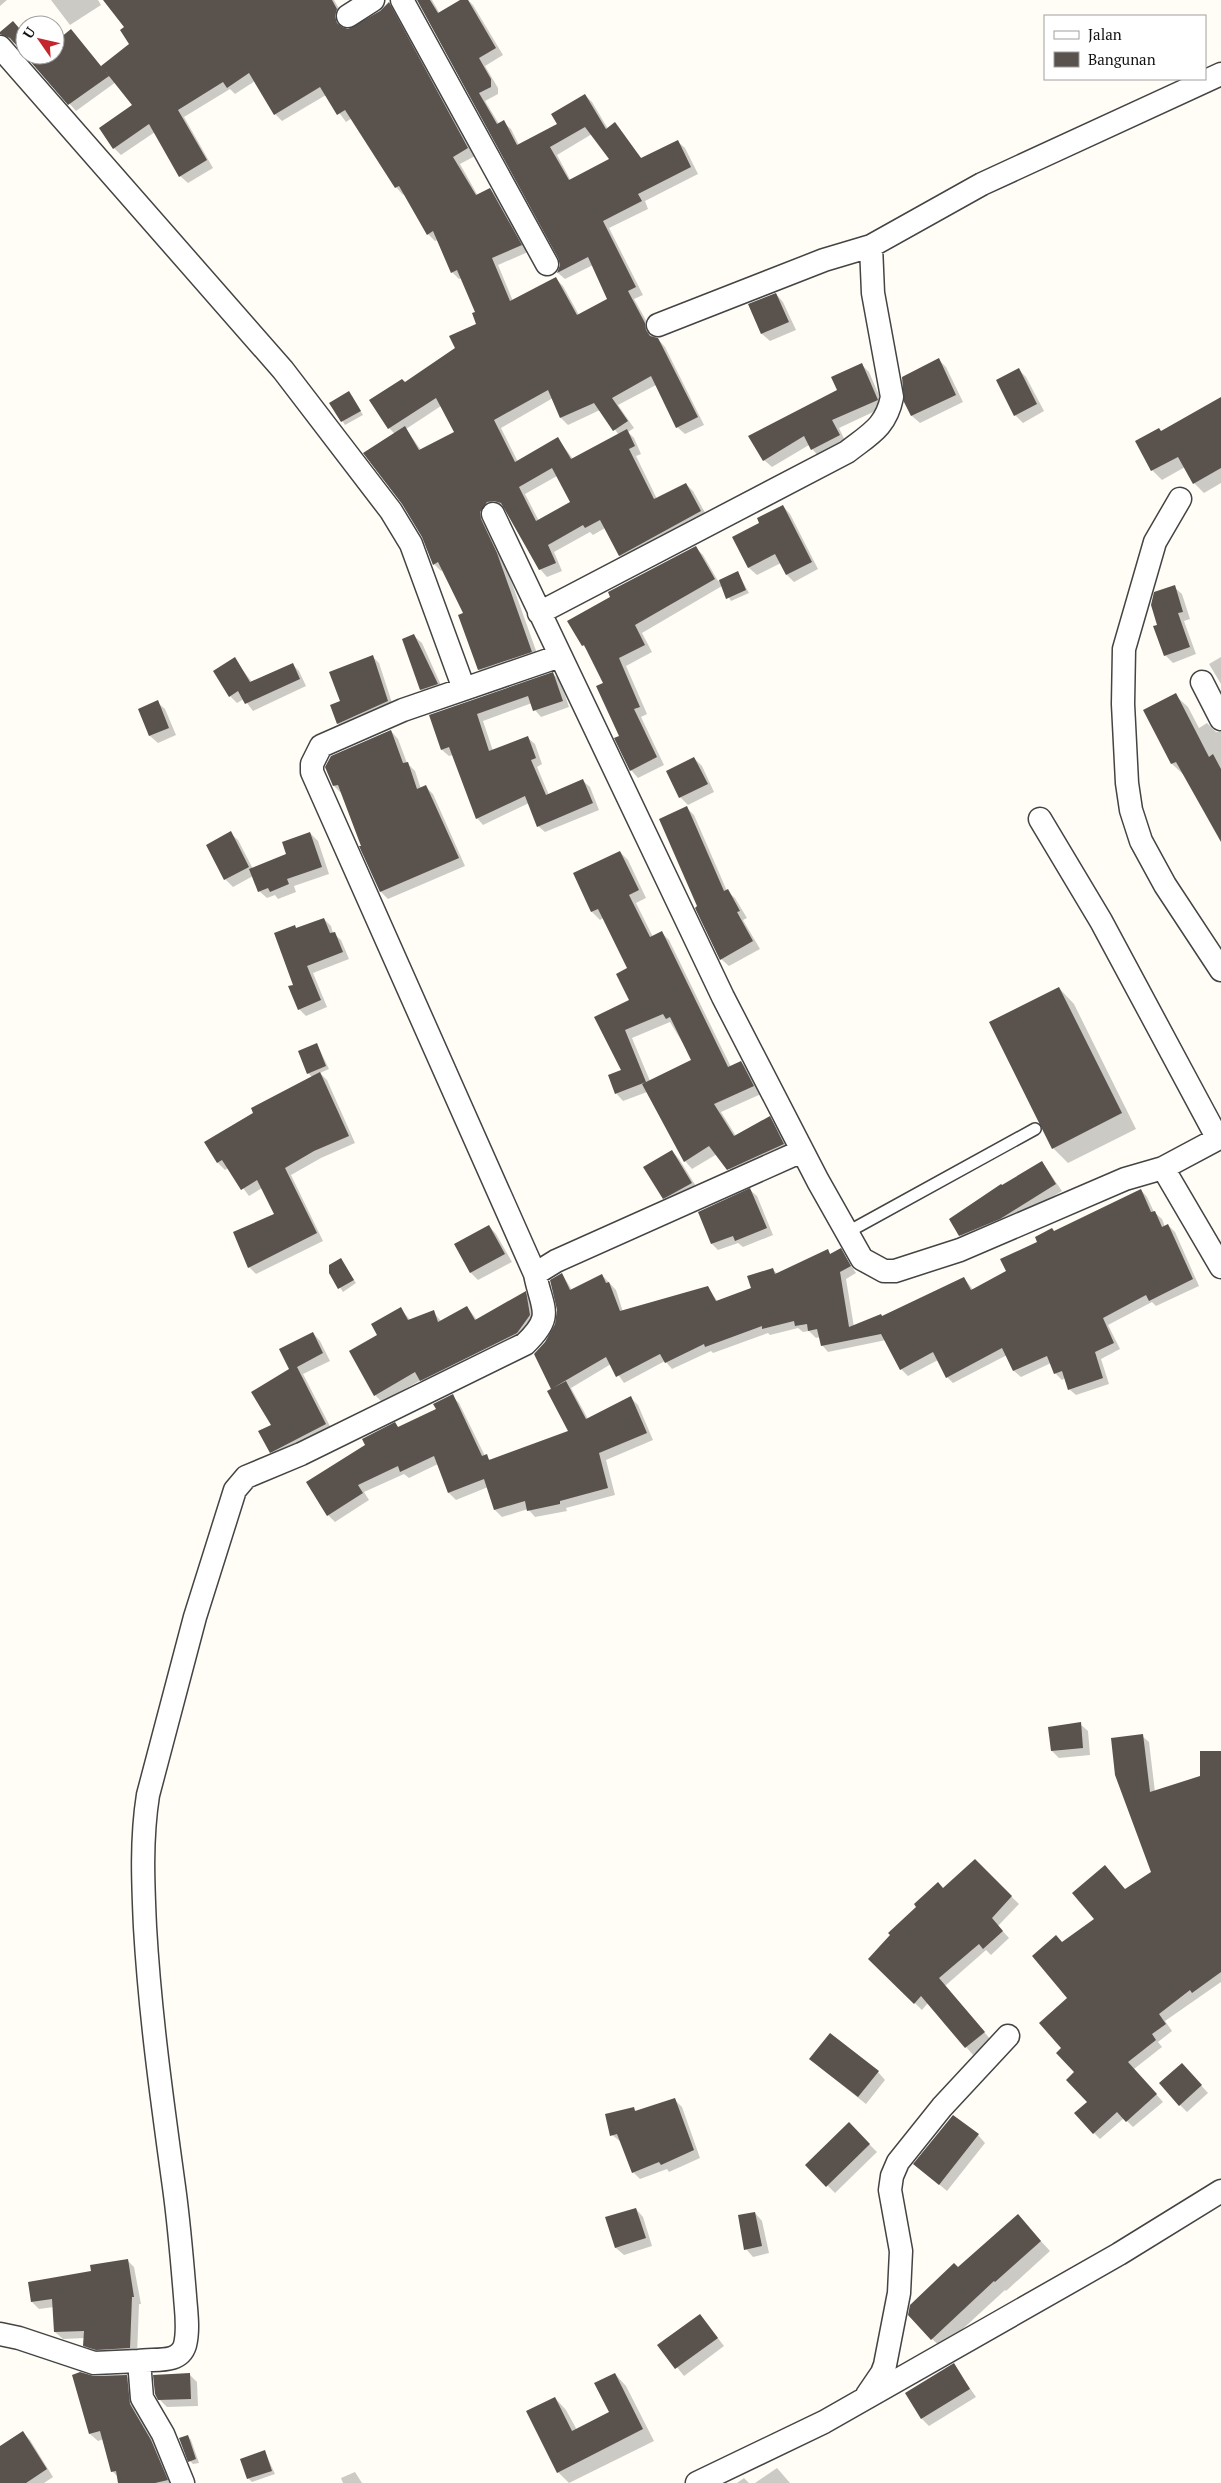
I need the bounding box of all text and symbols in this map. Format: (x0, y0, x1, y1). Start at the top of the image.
north arrow (15, 15, 65, 65)
legend (1044, 15, 1206, 80)
text: U (18, 23, 39, 42)
text: Jalan (1088, 24, 1122, 44)
text: Bangunan (1088, 49, 1156, 69)

